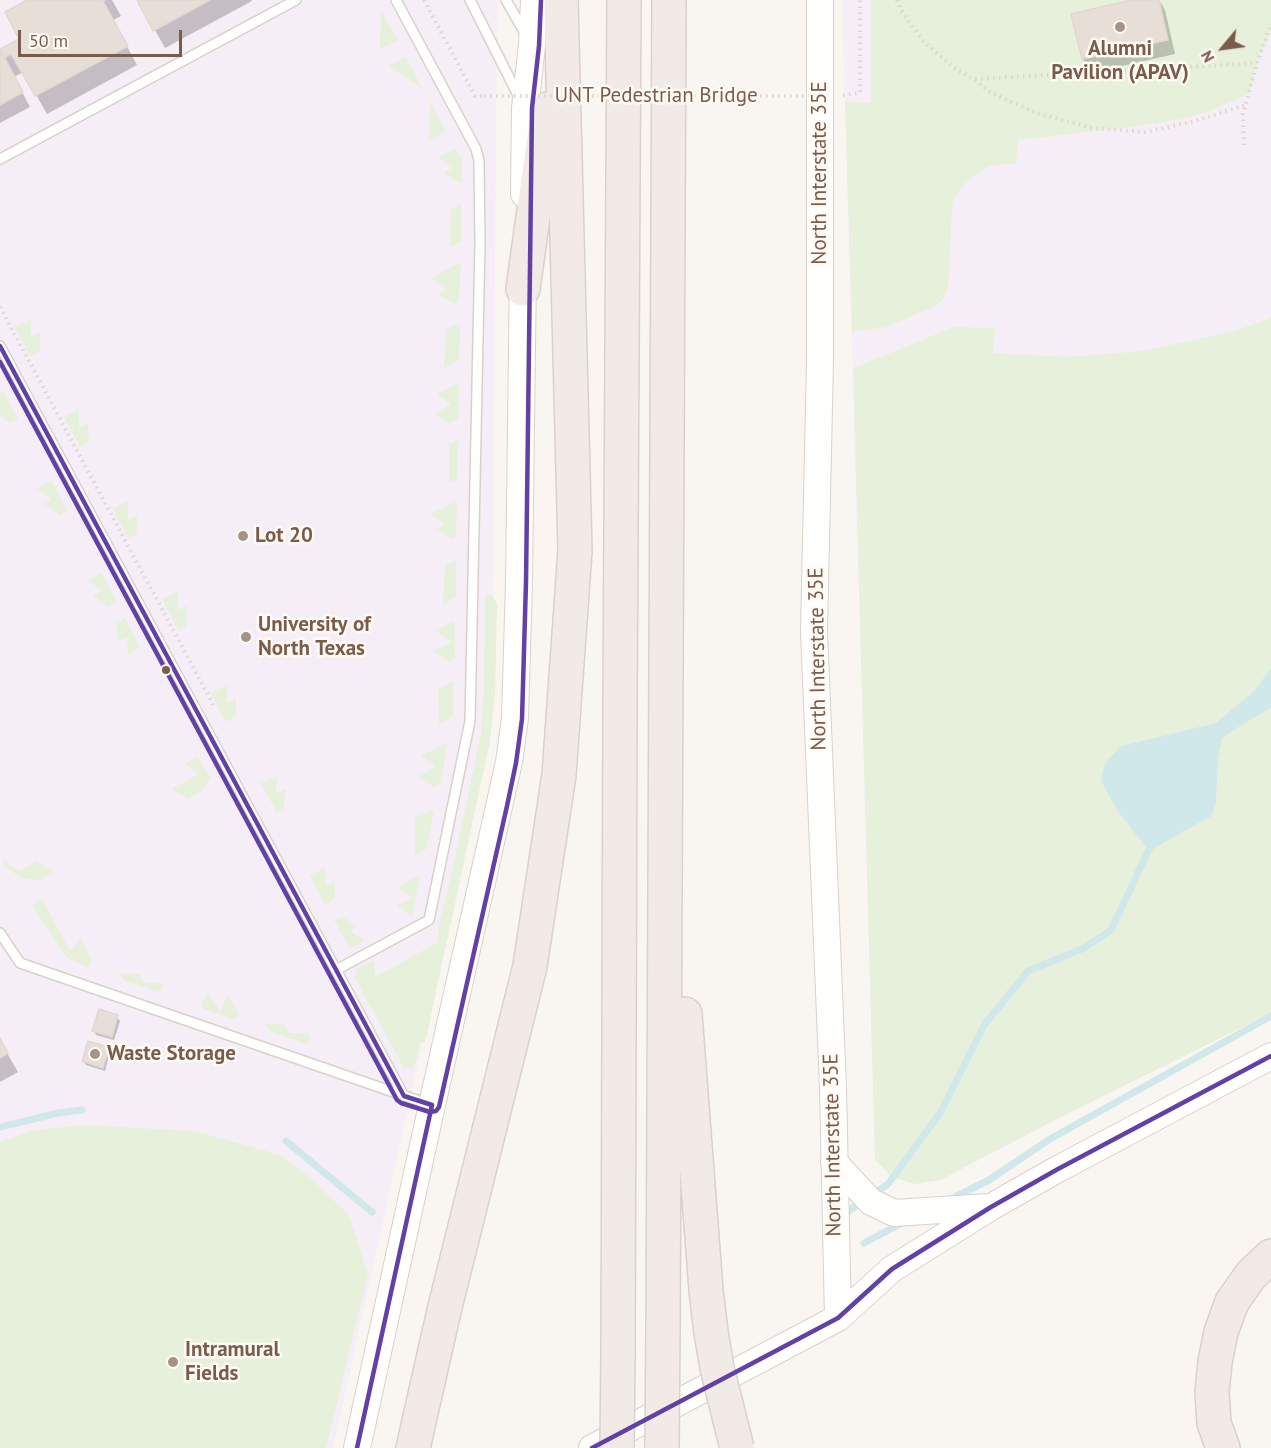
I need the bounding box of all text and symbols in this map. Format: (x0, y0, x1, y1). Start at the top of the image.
scale bar (21, 18, 184, 56)
north arrow (1193, 18, 1253, 78)
marker: Alumni Pavilion (APAV) (1113, 20, 1127, 34)
text: 50 m (29, 29, 68, 52)
place label: Alumni Pavilion (APAV) (1051, 36, 1189, 86)
text: N (1196, 47, 1219, 66)
street label: North Interstate 35E (807, 81, 833, 265)
street label: UNT Pedestrian Bridge (554, 83, 758, 109)
place label: Lot 20 (255, 523, 313, 549)
marker: Lot 20 (236, 529, 250, 543)
street label: North Interstate 35E (804, 567, 832, 751)
place label: University of North Texas (258, 612, 371, 662)
marker: University of North Texas (239, 630, 253, 644)
unlabelled marker (160, 664, 172, 676)
place label: Waste Storage (107, 1041, 236, 1067)
marker: Waste Storage (88, 1047, 102, 1061)
street label: North Interstate 35E (819, 1053, 847, 1237)
place label: Intramural Fields (185, 1337, 280, 1387)
marker: Intramural Fields (166, 1355, 180, 1369)

